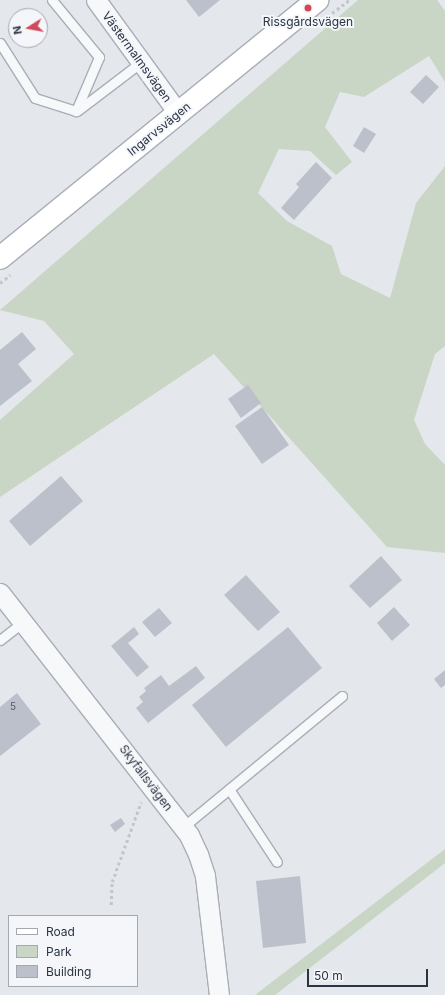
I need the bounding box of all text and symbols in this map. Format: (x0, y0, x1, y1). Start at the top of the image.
marker: Rissgårdsvägen (303, 3, 313, 13)
north arrow (8, 8, 48, 48)
street label: Västermalmsvägen (99, 9, 175, 105)
place label: Rissgårdsvägen (263, 15, 353, 29)
text: N (10, 25, 25, 36)
street label: Ingarvsvägen (125, 99, 193, 159)
house number: 5 (10, 701, 16, 713)
street label: Skyfallsvägen (116, 742, 176, 814)
legend (8, 915, 138, 987)
text: Road (46, 924, 75, 939)
text: Park (46, 944, 72, 959)
scale bar (309, 961, 430, 987)
text: Building (46, 964, 91, 979)
text: 50 m (314, 968, 343, 983)

